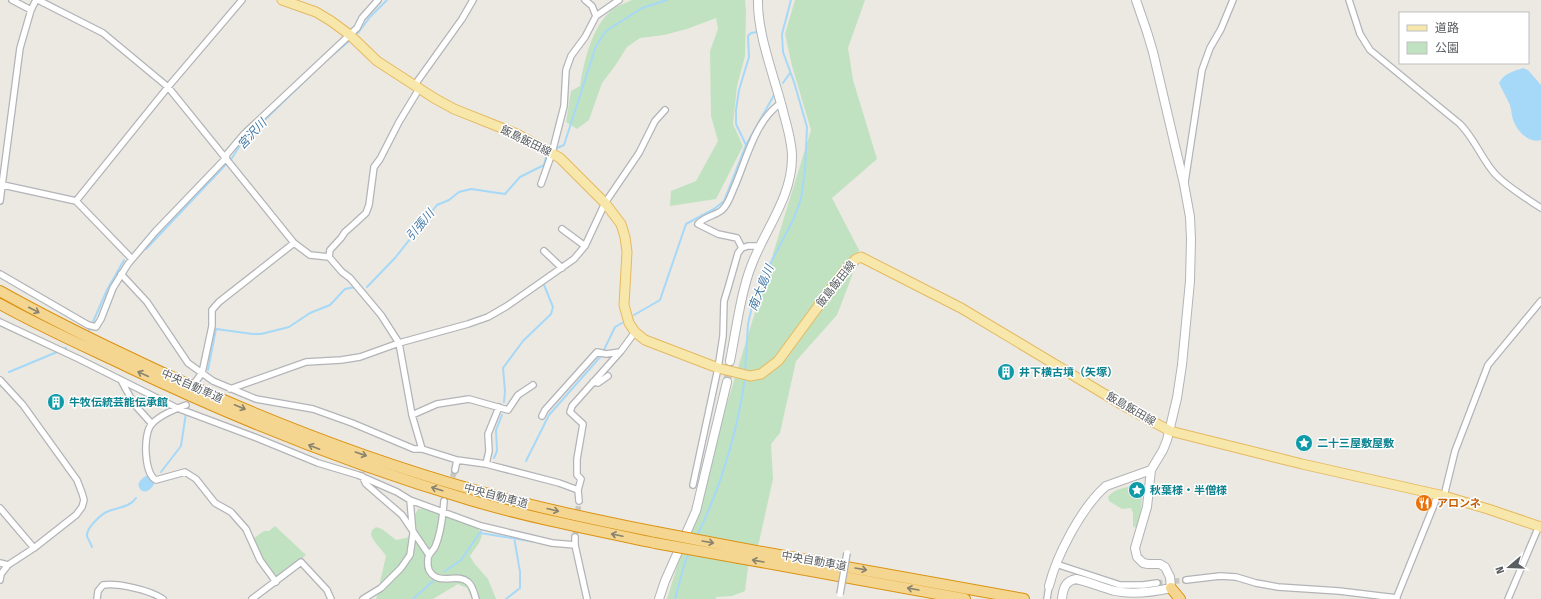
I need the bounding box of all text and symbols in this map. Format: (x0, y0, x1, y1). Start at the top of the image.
legend (1399, 12, 1529, 64)
text: 道路 (1435, 21, 1459, 35)
text: 公園 (1435, 41, 1459, 55)
water label: 宮沢川 (235, 115, 271, 152)
street label: 飯島飯田線 (498, 123, 554, 159)
water label: 引張川 (403, 205, 438, 243)
street label: 飯島飯田線 (814, 258, 858, 310)
water label: 南大島川 (746, 261, 777, 313)
one-way arrow (28, 307, 40, 314)
building icon: 井下横古墳（矢塚） (996, 362, 1016, 382)
place label: 井下横古墳（矢塚） (1019, 366, 1118, 379)
street label: 中央自動車道 (159, 367, 225, 405)
one-way arrow (137, 370, 149, 377)
street label: 飯島飯田線 (1104, 390, 1158, 428)
building icon: 牛牧伝統芸能伝承館 (46, 392, 66, 412)
place label: 牛牧伝統芸能伝承館 (69, 396, 168, 409)
one-way arrow (234, 404, 246, 412)
place icon: 二十三屋敷屋敷 (1294, 433, 1314, 453)
place label: 二十三屋敷屋敷 (1317, 437, 1395, 450)
one-way arrow (308, 442, 320, 450)
one-way arrow (355, 450, 367, 458)
place icon: 秋葉様・半僧様 (1127, 480, 1147, 500)
street label: 中央自動車道 (462, 481, 530, 511)
place label: 秋葉様・半僧様 (1150, 484, 1227, 497)
one-way arrow (430, 485, 443, 492)
restaurant icon: アロンネ (1414, 493, 1434, 513)
place label: アロンネ (1437, 497, 1481, 510)
one-way arrow (546, 507, 559, 515)
one-way arrow (611, 530, 624, 538)
one-way arrow (701, 538, 714, 546)
north arrow (1489, 547, 1529, 587)
street label: 中央自動車道 (780, 549, 848, 573)
one-way arrow (752, 557, 765, 565)
one-way arrow (855, 565, 868, 573)
text: N (1493, 565, 1507, 575)
one-way arrow (907, 585, 920, 593)

